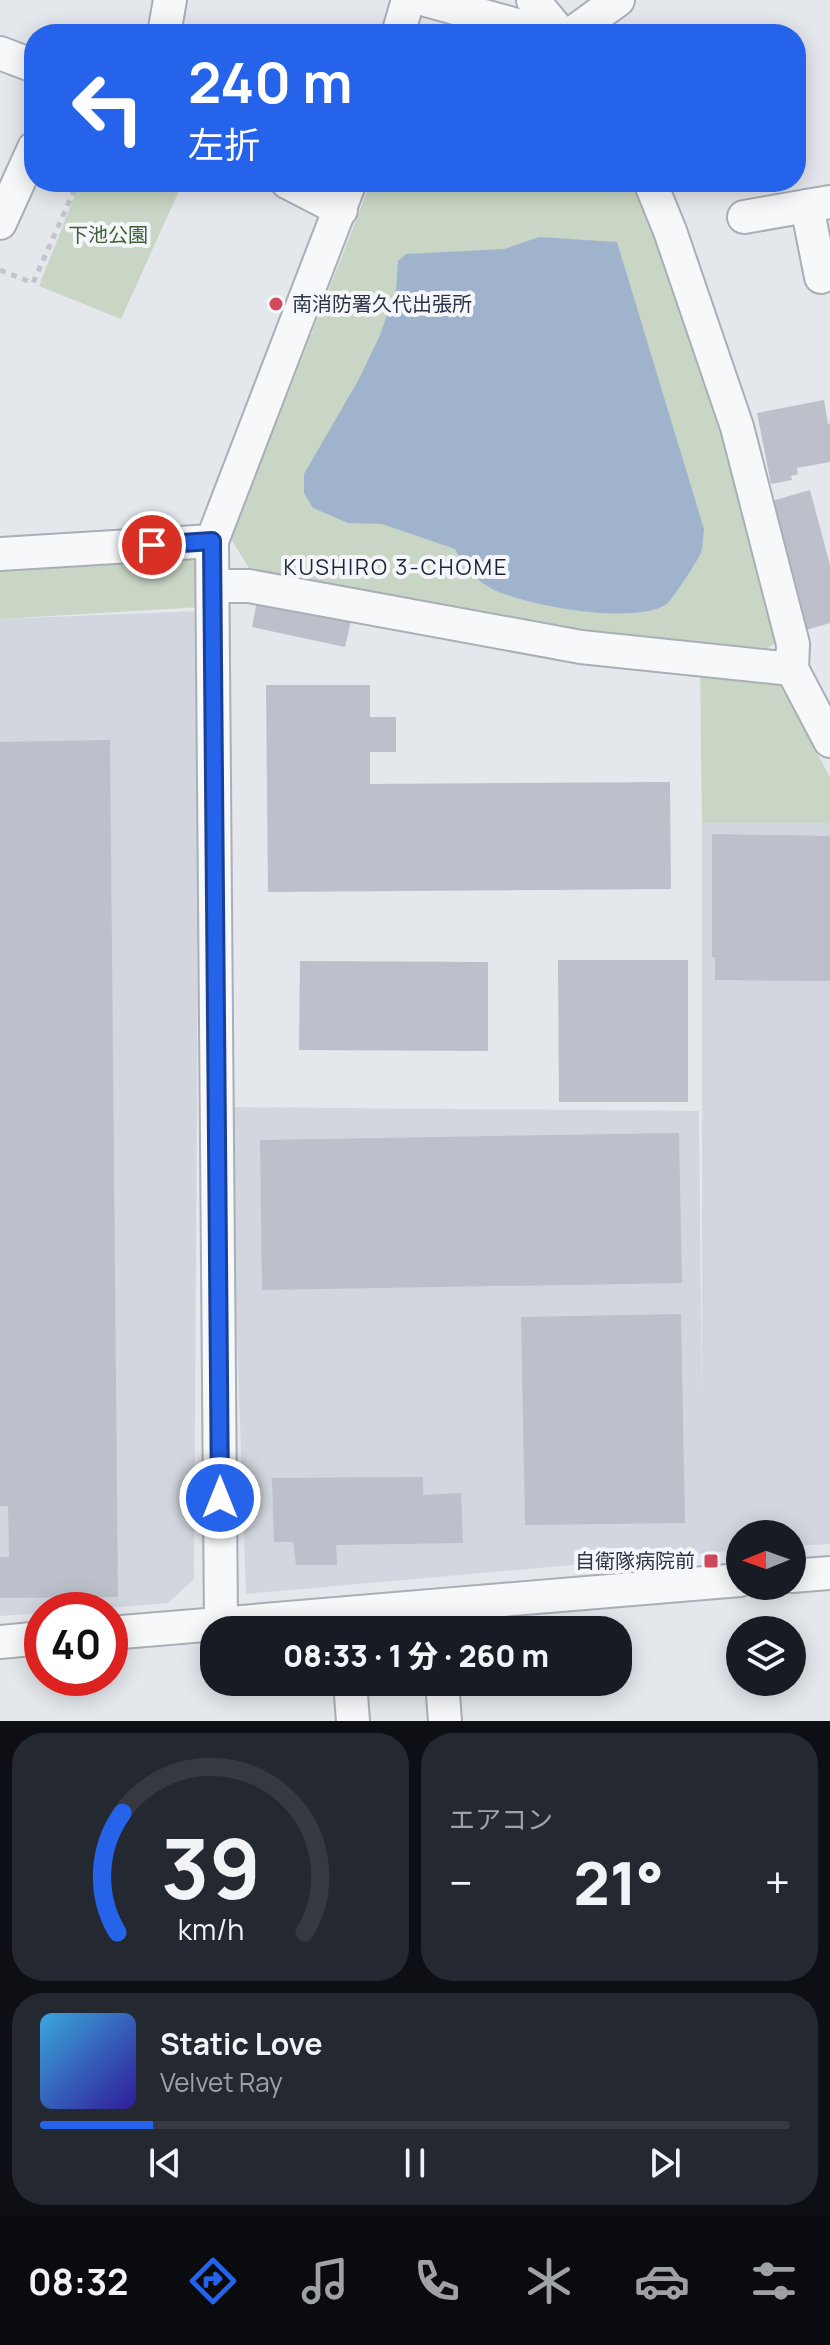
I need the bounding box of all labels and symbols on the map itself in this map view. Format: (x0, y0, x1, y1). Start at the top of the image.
park label: 下池公園 (68, 221, 148, 248)
place label: 南消防署久代出張所 (292, 290, 472, 317)
marker: 南消防署久代出張所 (267, 295, 285, 313)
pin (118, 511, 186, 579)
district label: KUSHIRO 3-CHOME (284, 552, 508, 582)
position arrow (178, 1456, 262, 1540)
north arrow (726, 1520, 806, 1600)
place label: 自衛隊病院前 (575, 1547, 695, 1574)
marker: 自衛隊病院前 (702, 1552, 720, 1570)
speed limit sign: 40 (24, 1592, 128, 1696)

